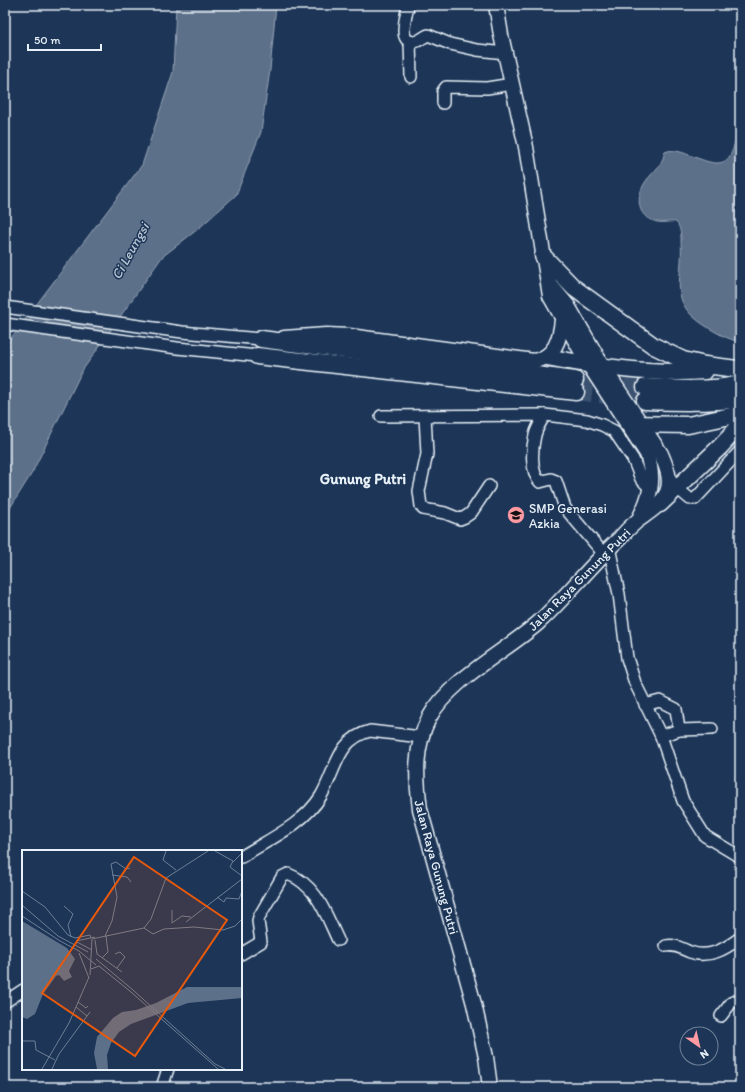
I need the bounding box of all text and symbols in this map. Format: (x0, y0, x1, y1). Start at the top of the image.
scale bar (28, 26, 101, 52)
text: 50 m (34, 33, 60, 47)
water label: Ci Leungsi (108, 219, 154, 283)
district label: Gunung Putri (320, 470, 406, 489)
place label: SMP Generasi Azkia (529, 501, 607, 531)
school or university icon: SMP Generasi Azkia (506, 505, 526, 525)
street label: Jalan Raya Gunung Putri (525, 525, 634, 634)
street label: Jalan Raya Gunung Putri (411, 798, 462, 936)
inset map (22, 850, 242, 1070)
north arrow (679, 1026, 719, 1066)
text: N (698, 1046, 711, 1061)

